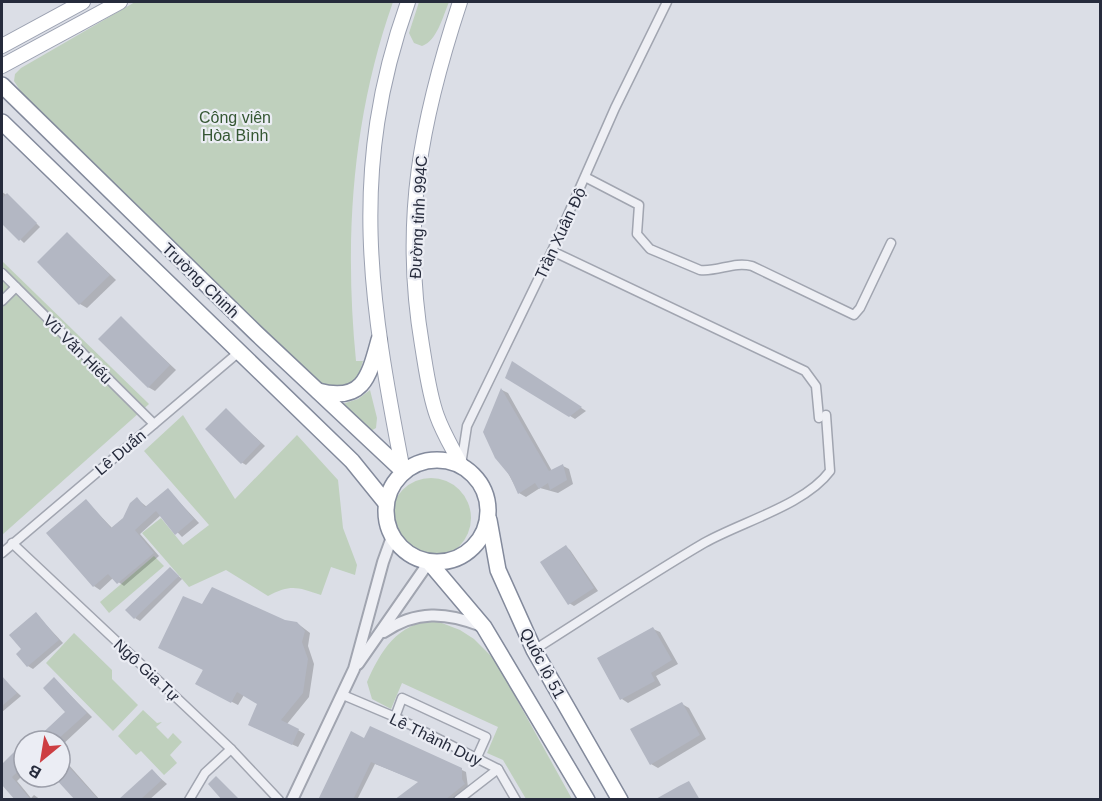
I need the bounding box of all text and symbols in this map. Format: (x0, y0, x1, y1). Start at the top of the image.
park label: Công viên Hòa Bình (199, 109, 271, 144)
street label: Đường tỉnh 994C (407, 155, 430, 279)
street label: Trần Xuân Độ (532, 185, 589, 282)
street label: Trường Chinh (159, 240, 242, 321)
street label: Vũ Văn Hiếu (40, 312, 115, 387)
street label: Lê Duẩn (92, 426, 149, 478)
street label: Quốc lộ 51 (517, 625, 568, 701)
street label: Ngô Gia Tự (110, 636, 183, 705)
street label: Lê Thành Duy (387, 710, 485, 769)
north arrow (12, 729, 72, 789)
text: B (25, 761, 44, 782)

